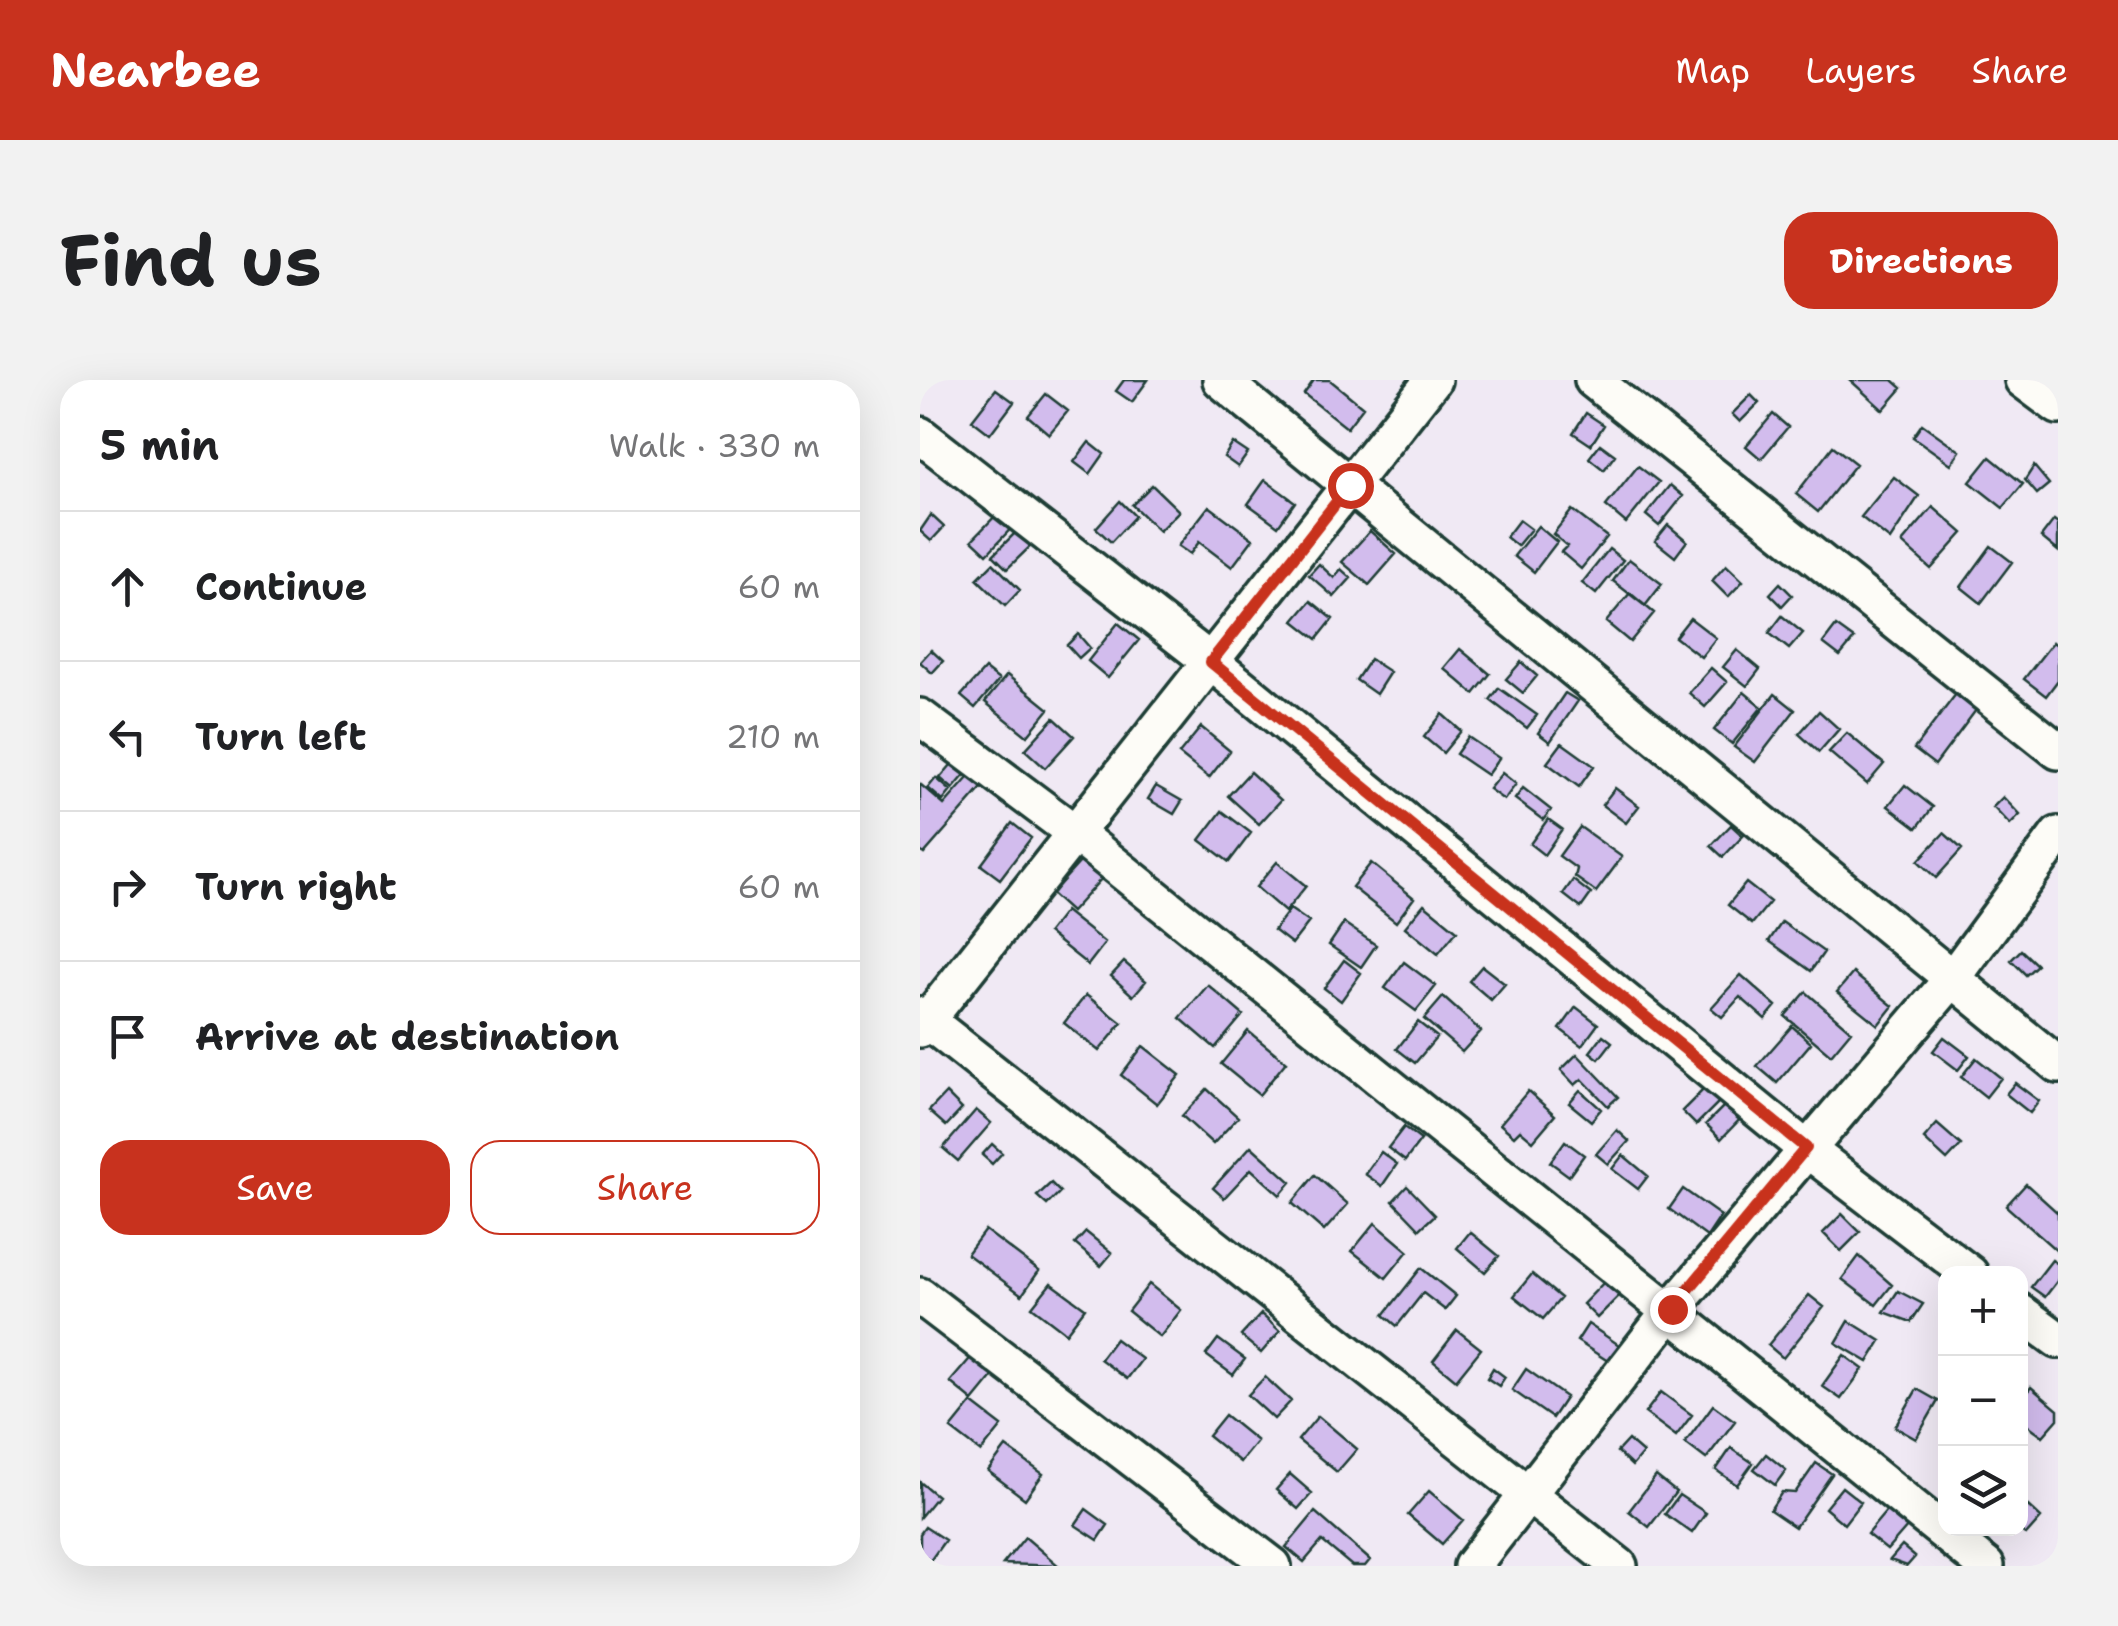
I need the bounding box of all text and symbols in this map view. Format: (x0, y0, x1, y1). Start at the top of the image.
text: Nearbee (50, 38, 261, 102)
text: Map (1675, 47, 1750, 94)
text: Layers (1805, 47, 1917, 94)
text: Share (1972, 47, 2068, 94)
button: Directions (1784, 212, 2058, 309)
text: Find us (60, 214, 322, 307)
text: 5 min (100, 417, 219, 473)
text: Walk · 330 m (609, 424, 820, 467)
route start (1328, 463, 1374, 509)
icon: ahead (100, 559, 155, 614)
text: Continue (195, 561, 367, 612)
text: 60 m (738, 565, 820, 608)
icon: left (100, 709, 155, 764)
text: Turn left (195, 711, 367, 762)
text: 210 m (726, 715, 820, 758)
icon: right (100, 859, 155, 914)
text: Turn right (195, 861, 397, 912)
text: 60 m (738, 865, 820, 908)
icon: arrive (100, 1009, 155, 1064)
text: Arrive at destination (195, 1011, 619, 1062)
button: Save (100, 1140, 450, 1235)
button: Share (470, 1140, 820, 1235)
map controls (1938, 1266, 2028, 1536)
button: + (1938, 1266, 2028, 1356)
route end (1650, 1287, 1696, 1333)
button: − (1938, 1356, 2028, 1446)
button: layers (1938, 1446, 2028, 1536)

